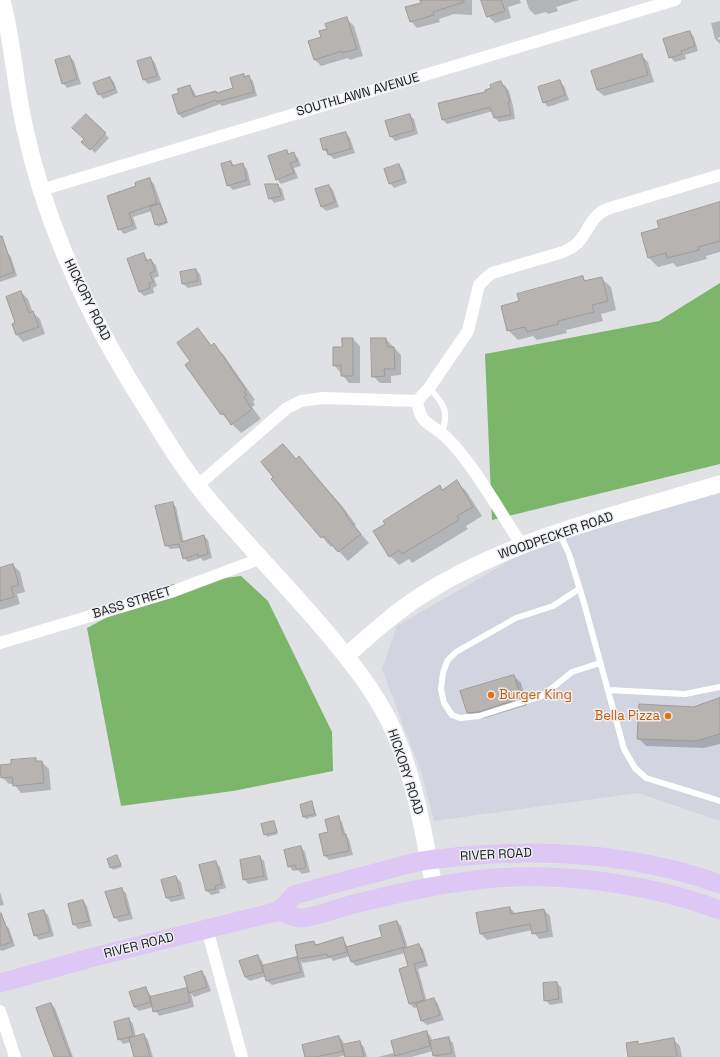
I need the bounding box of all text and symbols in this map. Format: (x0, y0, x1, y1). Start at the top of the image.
street label: SOUTHLAWN AVENUE (295, 70, 421, 120)
street label: HICKORY ROAD (60, 257, 114, 343)
street label: WOODPECKER ROAD (496, 509, 616, 563)
street label: BASS STREET (91, 584, 173, 622)
place label: Burger King (499, 687, 572, 703)
marker: Burger King (486, 690, 496, 700)
place label: Bella Pizza (595, 708, 660, 724)
marker: Bella Pizza (663, 711, 673, 721)
street label: HICKORY ROAD (384, 727, 426, 817)
street label: RIVER ROAD (460, 845, 532, 865)
street label: RIVER ROAD (102, 930, 176, 962)

